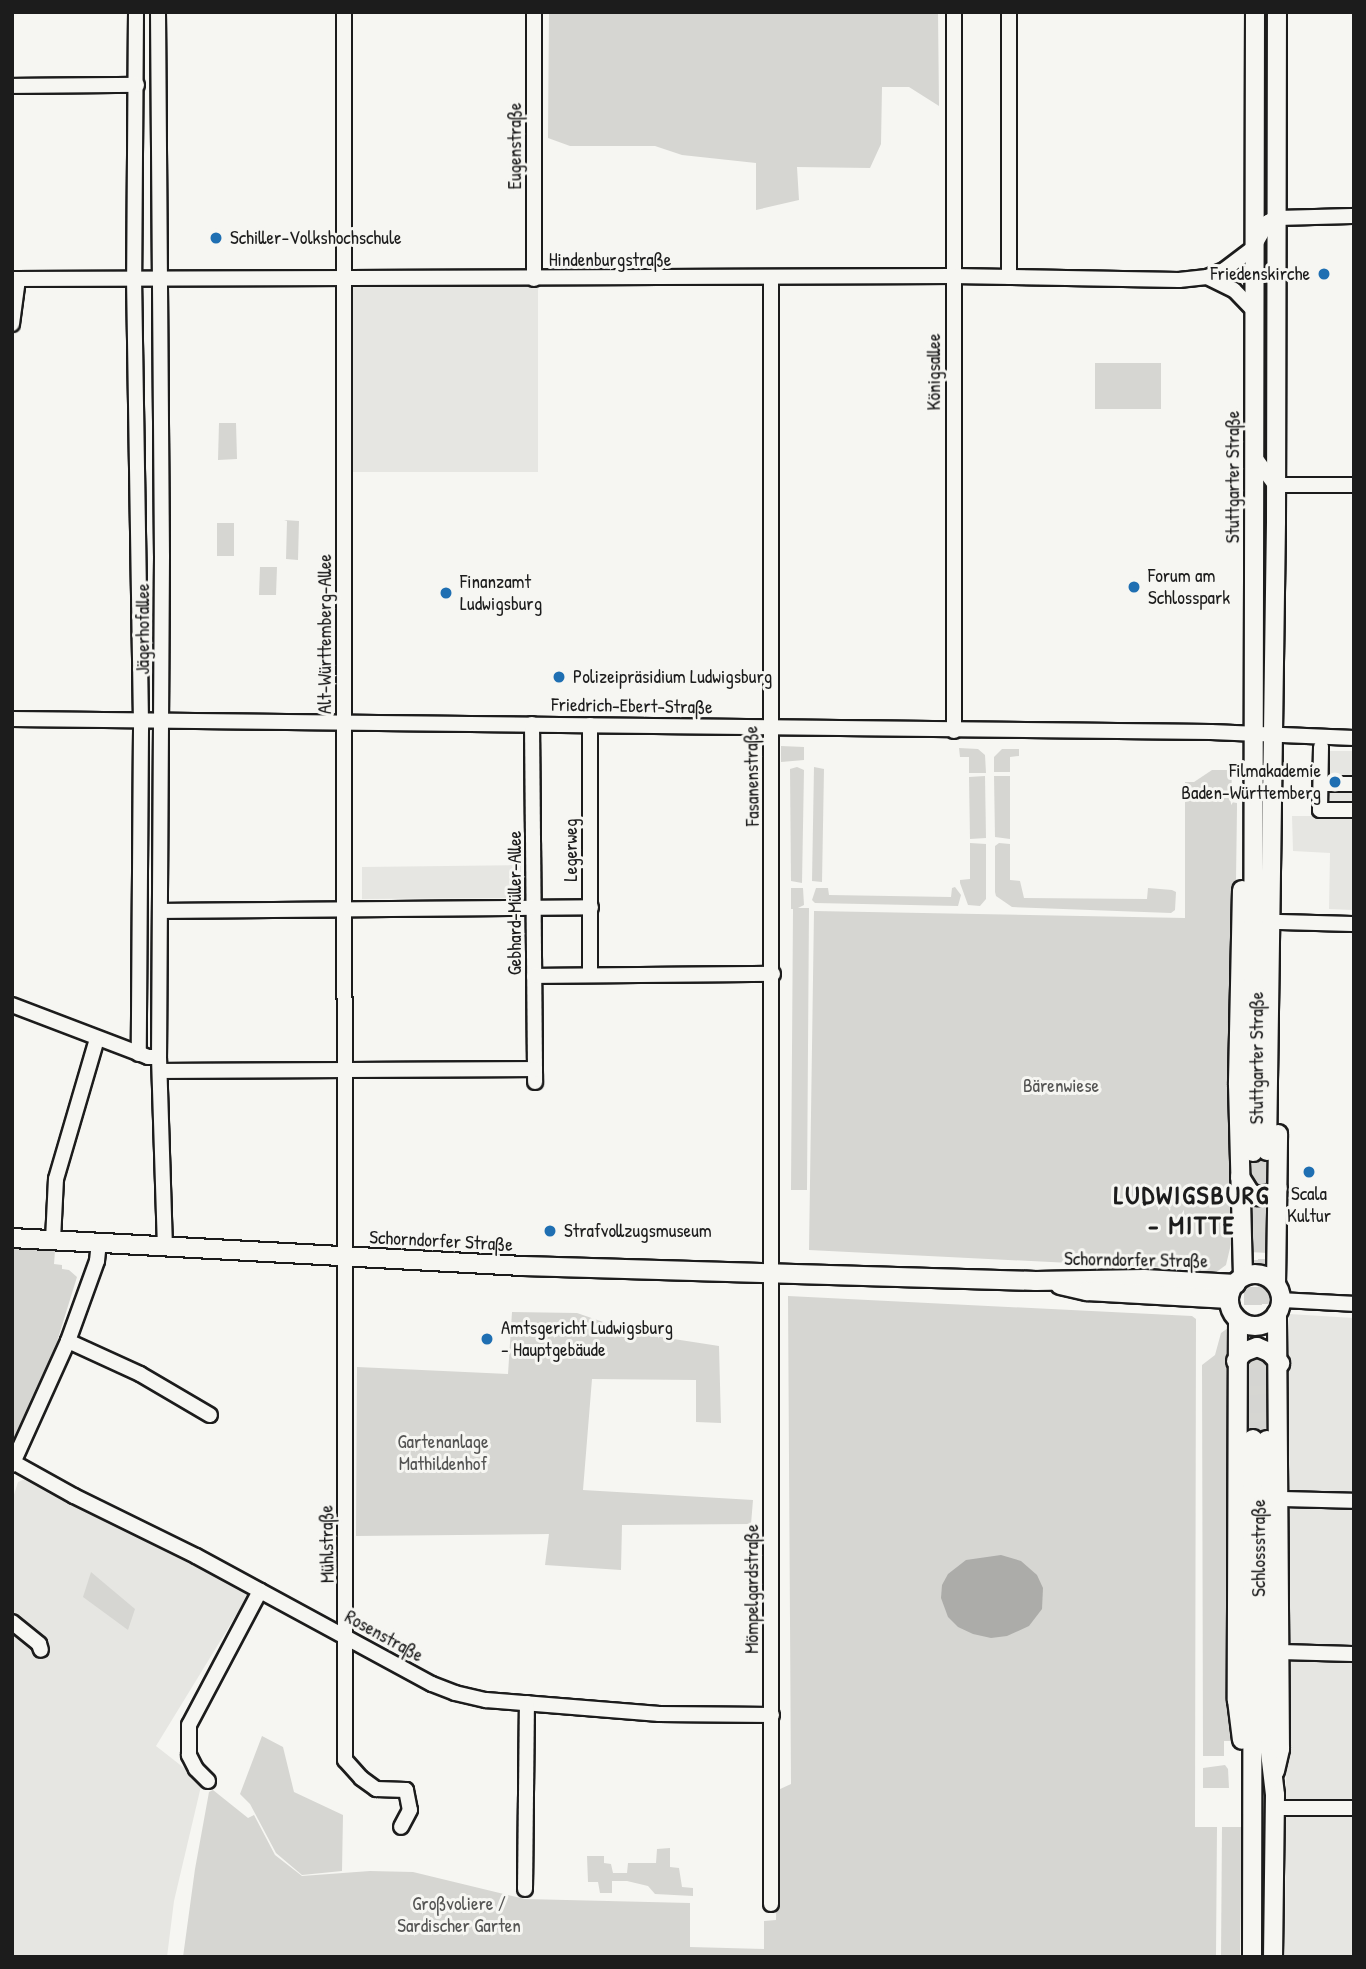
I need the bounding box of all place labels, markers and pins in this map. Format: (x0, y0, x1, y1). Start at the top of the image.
place label: Schiller-Volkshochschule (230, 227, 402, 249)
marker: Schiller-Volkshochschule (208, 230, 224, 246)
place label: Friedenskirche (1210, 263, 1310, 285)
marker: Friedenskirche (1316, 266, 1332, 282)
place label: Forum am Schlosspark (1148, 565, 1230, 609)
place label: Finanzamt Ludwigsburg (460, 571, 542, 615)
marker: Forum am Schlosspark (1126, 579, 1142, 595)
marker: Finanzamt Ludwigsburg (438, 585, 454, 601)
place label: Polizeipräsidium Ludwigsburg (573, 666, 772, 688)
marker: Polizeipräsidium Ludwigsburg (551, 669, 567, 685)
place label: Filmakademie Baden-Württemberg (1181, 760, 1321, 804)
marker: Filmakademie Baden-Württemberg (1327, 774, 1343, 790)
marker: Scala Kultur (1301, 1164, 1317, 1180)
place label: Scala Kultur (1287, 1183, 1331, 1227)
place label: Strafvollzugsmuseum (564, 1220, 712, 1242)
marker: Strafvollzugsmuseum (542, 1223, 558, 1239)
place label: Amtsgericht Ludwigsburg - Hauptgebäude (501, 1317, 673, 1361)
marker: Amtsgericht Ludwigsburg - Hauptgebäude (479, 1331, 495, 1347)

